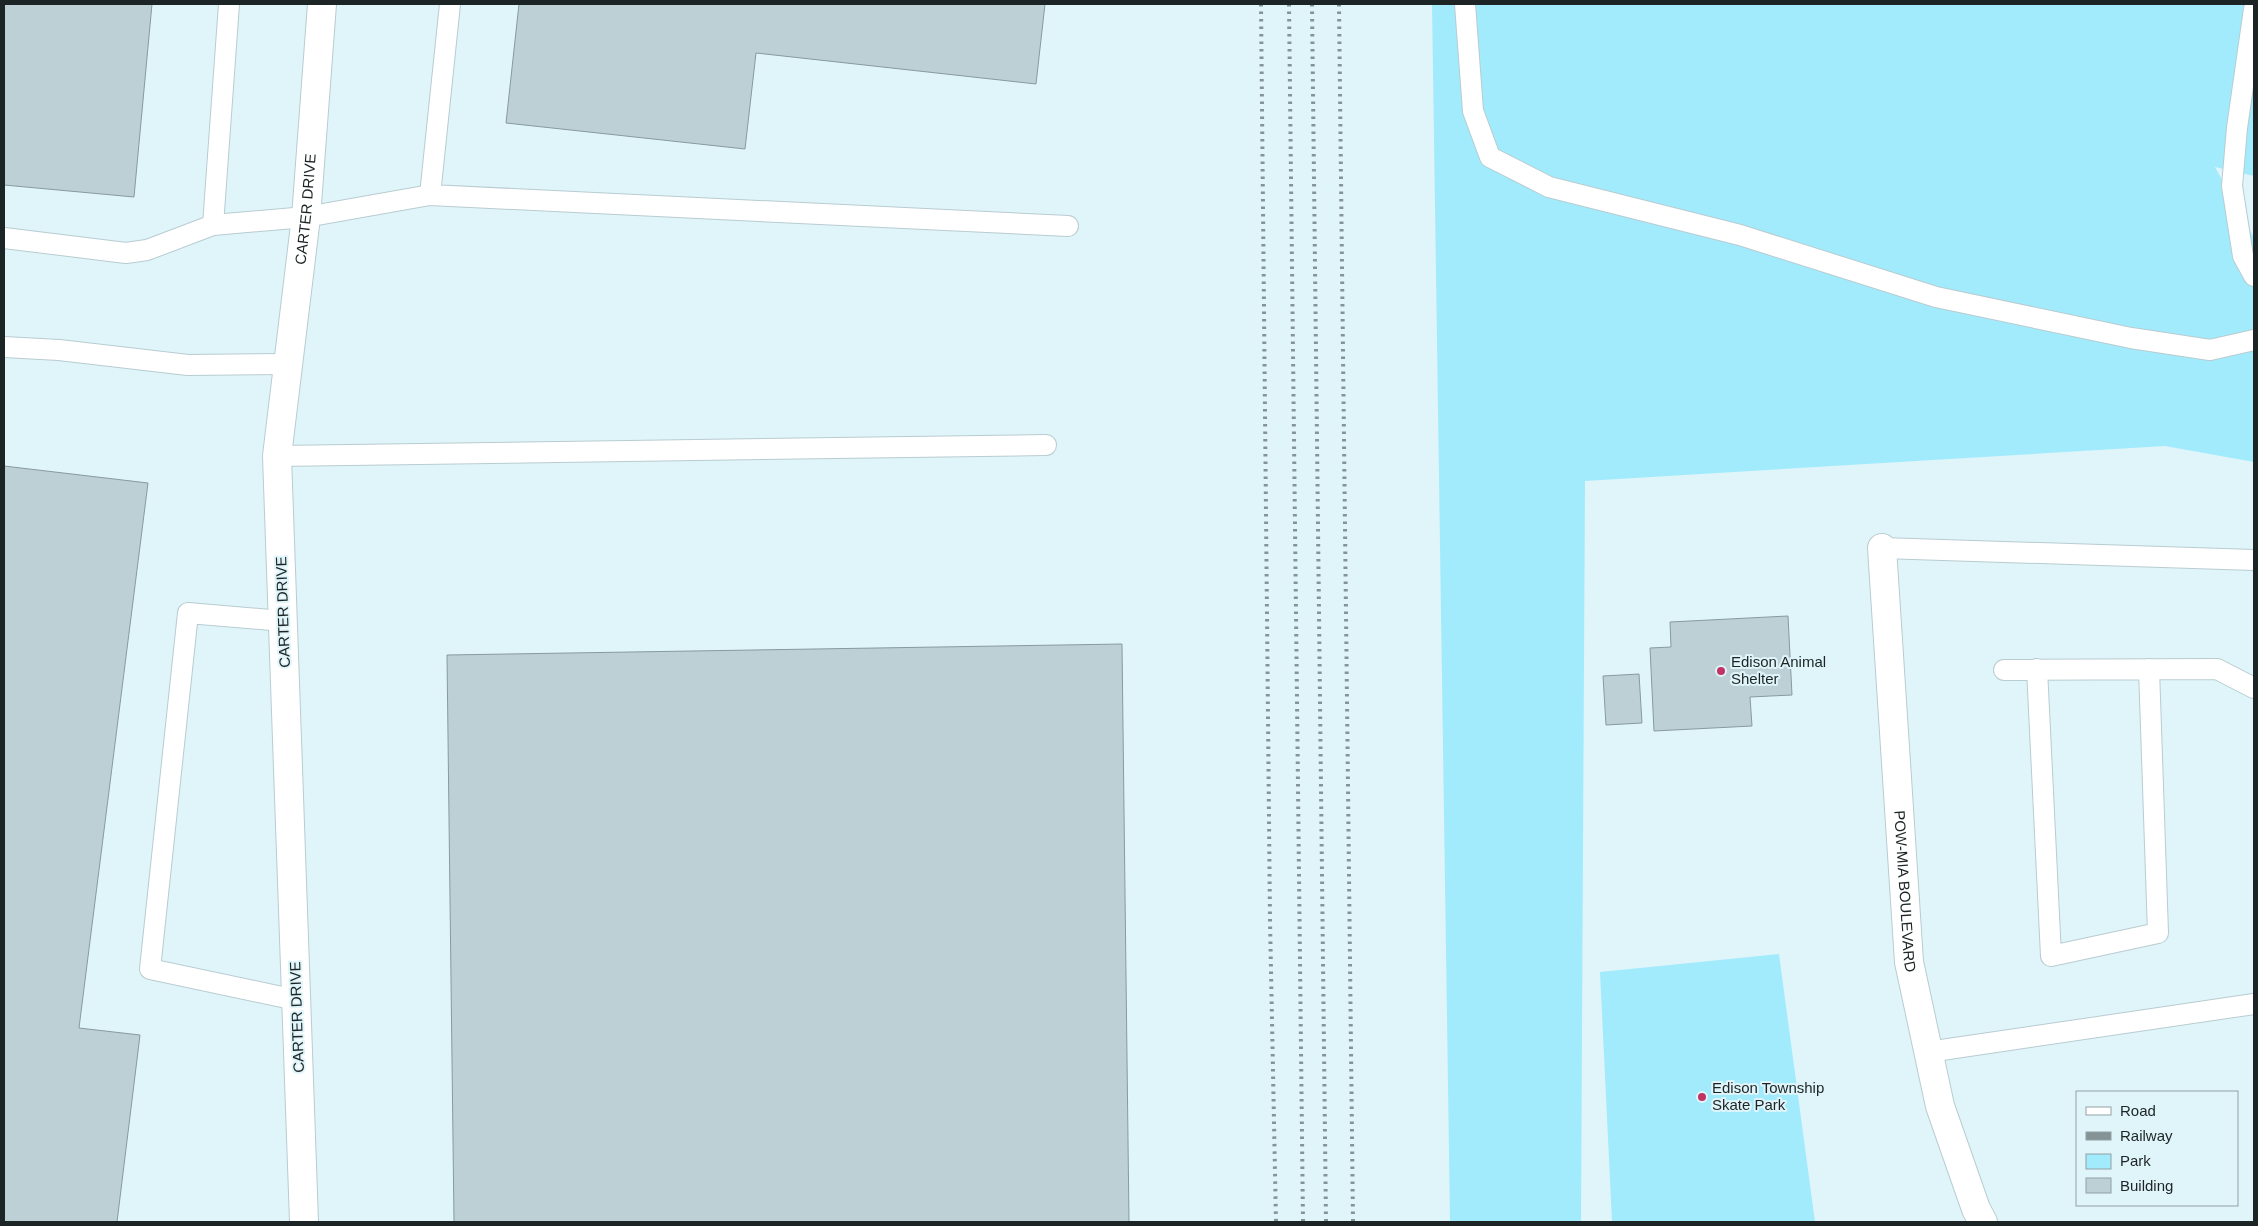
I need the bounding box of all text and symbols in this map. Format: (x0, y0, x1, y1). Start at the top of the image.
street label: CARTER DRIVE (291, 153, 319, 266)
street label: CARTER DRIVE (272, 556, 293, 668)
place label: Edison Animal Shelter (1731, 653, 1826, 687)
marker: Edison Animal Shelter (1715, 665, 1727, 677)
street label: POW-MIA BOULEVARD (1891, 810, 1920, 974)
street label: CARTER DRIVE (286, 961, 307, 1073)
place label: Edison Township Skate Park (1712, 1079, 1824, 1113)
marker: Edison Township Skate Park (1696, 1091, 1708, 1103)
legend (2076, 1091, 2238, 1206)
text: Road (2120, 1102, 2156, 1119)
text: Railway (2120, 1127, 2173, 1144)
text: Park (2120, 1152, 2151, 1169)
text: Building (2120, 1177, 2173, 1194)

